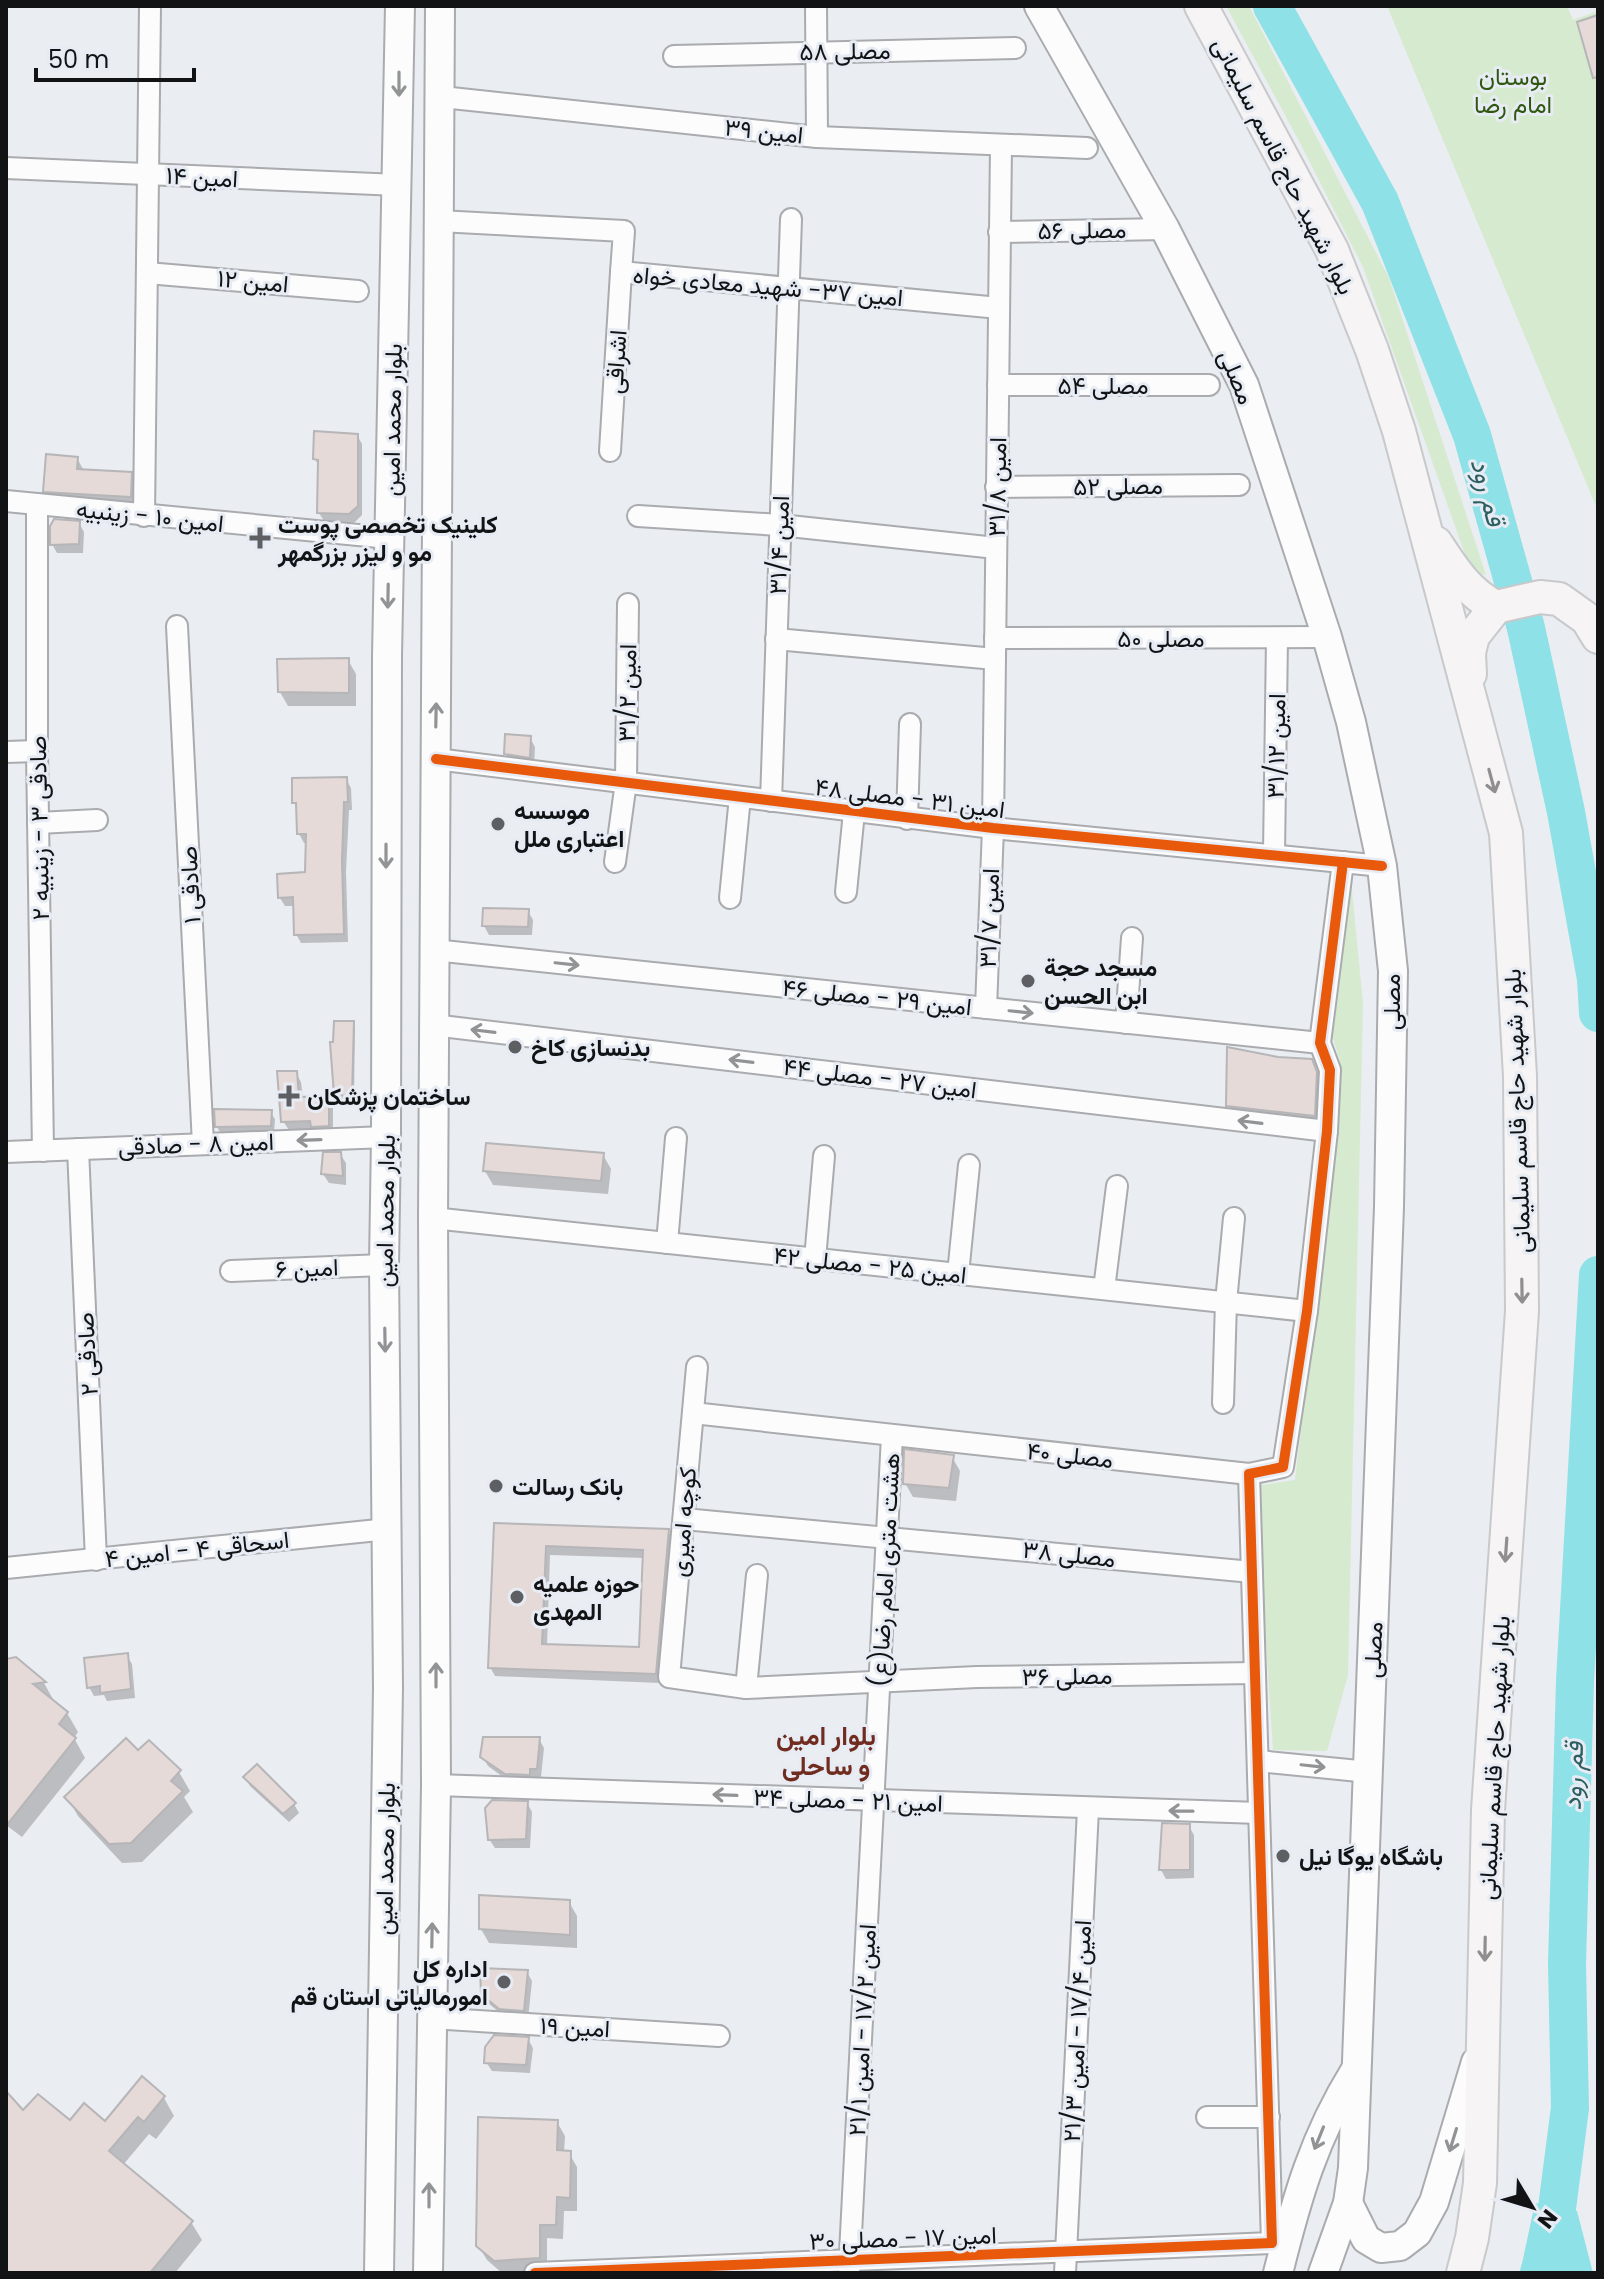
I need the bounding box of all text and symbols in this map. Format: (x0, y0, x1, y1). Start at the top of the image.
scale bar (36, 32, 194, 82)
street label: بلوار شهید حاج قاسم سلیمانی (1205, 32, 1363, 300)
street label: مصلی ۵۸ (799, 34, 891, 68)
text: 50 m (48, 43, 109, 76)
park label: بوستان امام رضا (1474, 60, 1552, 121)
one-way arrow (392, 70, 407, 97)
street label: امین ۳۹ (723, 110, 805, 152)
street label: امین ۱۴ (165, 159, 239, 195)
street label: مصلی ۵۶ (1037, 213, 1127, 247)
street label: امین ۳۷- شهید معادی خواه (632, 258, 904, 314)
street label: امین ۱۲ (216, 261, 290, 301)
street label: اشراقی (597, 329, 635, 395)
street label: بلوار محمد امین (374, 343, 410, 497)
street label: مصلی (1211, 344, 1263, 410)
street label: مصلی ۵۴ (1058, 369, 1148, 402)
street label: امین ۳۱/۸ (980, 437, 1014, 537)
water label: قم رود (1462, 454, 1515, 532)
street label: مصلی ۵۲ (1073, 469, 1163, 503)
street label: امین ۱۰ - زینبیه (75, 492, 225, 540)
street label: امین ۳۱/۴ (761, 495, 797, 595)
place label: کلینیک تخصصی پوست مو و لیزر بزرگمهر (277, 508, 498, 569)
marker: کلینیک تخصصی پوست مو و لیزر بزرگمهر (249, 527, 271, 549)
one-way arrow (380, 582, 395, 609)
street label: مصلی ۵۰ (1117, 622, 1205, 655)
street label: امین ۳۱/۲ (610, 644, 644, 742)
street label: امین ۳۱/۱۲ (1259, 693, 1293, 799)
one-way arrow (428, 702, 444, 729)
street label: صادقی ۳ - زینبیه ۲ (21, 735, 57, 921)
one-way arrow (1485, 767, 1500, 793)
street label: امین ۳۱ - مصلی ۴۸ (813, 770, 1007, 826)
place label: موسسه اعتباری ملل (514, 794, 625, 855)
marker: موسسه اعتباری ملل (489, 815, 507, 833)
one-way arrow (378, 842, 394, 869)
street label: صادقی ۱ (171, 845, 209, 925)
street label: امین ۳۱/۷ (971, 868, 1007, 968)
place label: مسجد حجة ابن الحسن (1044, 951, 1157, 1012)
one-way arrow (554, 957, 580, 972)
street label: بلوار شهید حاج قاسم سلیمانی (1496, 968, 1538, 1254)
street label: امین ۲۹ - مصلی ۴۶ (781, 971, 973, 1023)
marker: مسجد حجة ابن الحسن (1019, 972, 1037, 990)
street label: مصلی (1375, 974, 1408, 1030)
one-way arrow (1007, 1004, 1034, 1019)
one-way arrow (470, 1023, 497, 1038)
place label: بدنسازی کاخ (531, 1031, 650, 1064)
marker: بدنسازی کاخ (506, 1038, 524, 1056)
street label: امین ۲۷ - مصلی ۴۴ (781, 1050, 979, 1106)
one-way arrow (728, 1054, 755, 1069)
place label: ساختمان پزشکان (307, 1080, 471, 1113)
marker: ساختمان پزشکان (278, 1085, 300, 1107)
one-way arrow (1237, 1114, 1264, 1129)
street label: امین ۸ - صادقی (117, 1125, 275, 1163)
one-way arrow (296, 1132, 322, 1147)
street label: بلوار محمد امین (367, 1134, 403, 1288)
street label: امین ۲۵ - مصلی ۴۲ (772, 1238, 968, 1292)
street label: امین ۶ (275, 1250, 339, 1286)
one-way arrow (1514, 1277, 1530, 1304)
street label: صادقی ۲ (68, 1312, 106, 1396)
one-way arrow (377, 1326, 393, 1353)
street label: مصلی ۴۰ (1025, 1434, 1115, 1476)
street label: هشت متری امام رضا(ع) (862, 1452, 908, 1688)
street label: کوچه امیری (662, 1466, 704, 1578)
place label: بانک رسالت (512, 1470, 623, 1503)
marker: بانک رسالت (487, 1477, 505, 1495)
street label: اسحاقی ۴ - امین ۴ (103, 1523, 291, 1575)
street label: مصلی ۳۸ (1021, 1533, 1117, 1575)
one-way arrow (1498, 1536, 1513, 1563)
place label: حوزه علمیه المهدی (533, 1567, 639, 1628)
marker: حوزه علمیه المهدی (508, 1588, 526, 1606)
street label: بلوار شهید حاج قاسم سلیمانی (1470, 1615, 1518, 1901)
street label: مصلی (1356, 1621, 1390, 1679)
street label: مصلی ۳۶ (1021, 1659, 1113, 1693)
one-way arrow (428, 1662, 444, 1689)
district label: بلوار امین و ساحلی (776, 1718, 876, 1784)
water label: قم رود (1554, 1739, 1592, 1811)
one-way arrow (1299, 1759, 1326, 1774)
street label: امین ۲۱ - مصلی ۳۴ (753, 1780, 943, 1820)
street label: بلوار محمد امین (367, 1782, 403, 1936)
one-way arrow (712, 1788, 739, 1803)
one-way arrow (1168, 1803, 1195, 1819)
place label: باشگاه یوگا نیل (1299, 1840, 1443, 1873)
marker: باشگاه یوگا نیل (1274, 1847, 1292, 1865)
street label: امین ۱۷/۴ - امین ۲۱/۳ (1055, 1919, 1099, 2143)
one-way arrow (425, 1922, 440, 1949)
street label: امین ۱۷/۲ - امین ۲۱/۱ (840, 1923, 884, 2137)
one-way arrow (1477, 1935, 1493, 1962)
place label: اداره کل امورمالیاتی استان قم (291, 1952, 488, 2013)
marker: اداره کل امورمالیاتی استان قم (495, 1973, 513, 1991)
street label: امین ۱۹ (539, 2009, 611, 2045)
one-way arrow (1311, 2125, 1325, 2150)
one-way arrow (1445, 2126, 1460, 2152)
north arrow (1492, 2167, 1572, 2247)
one-way arrow (421, 2182, 437, 2209)
text: N (1530, 2203, 1565, 2235)
street label: امین ۱۷ - مصلی ۳۰ (809, 2218, 997, 2258)

